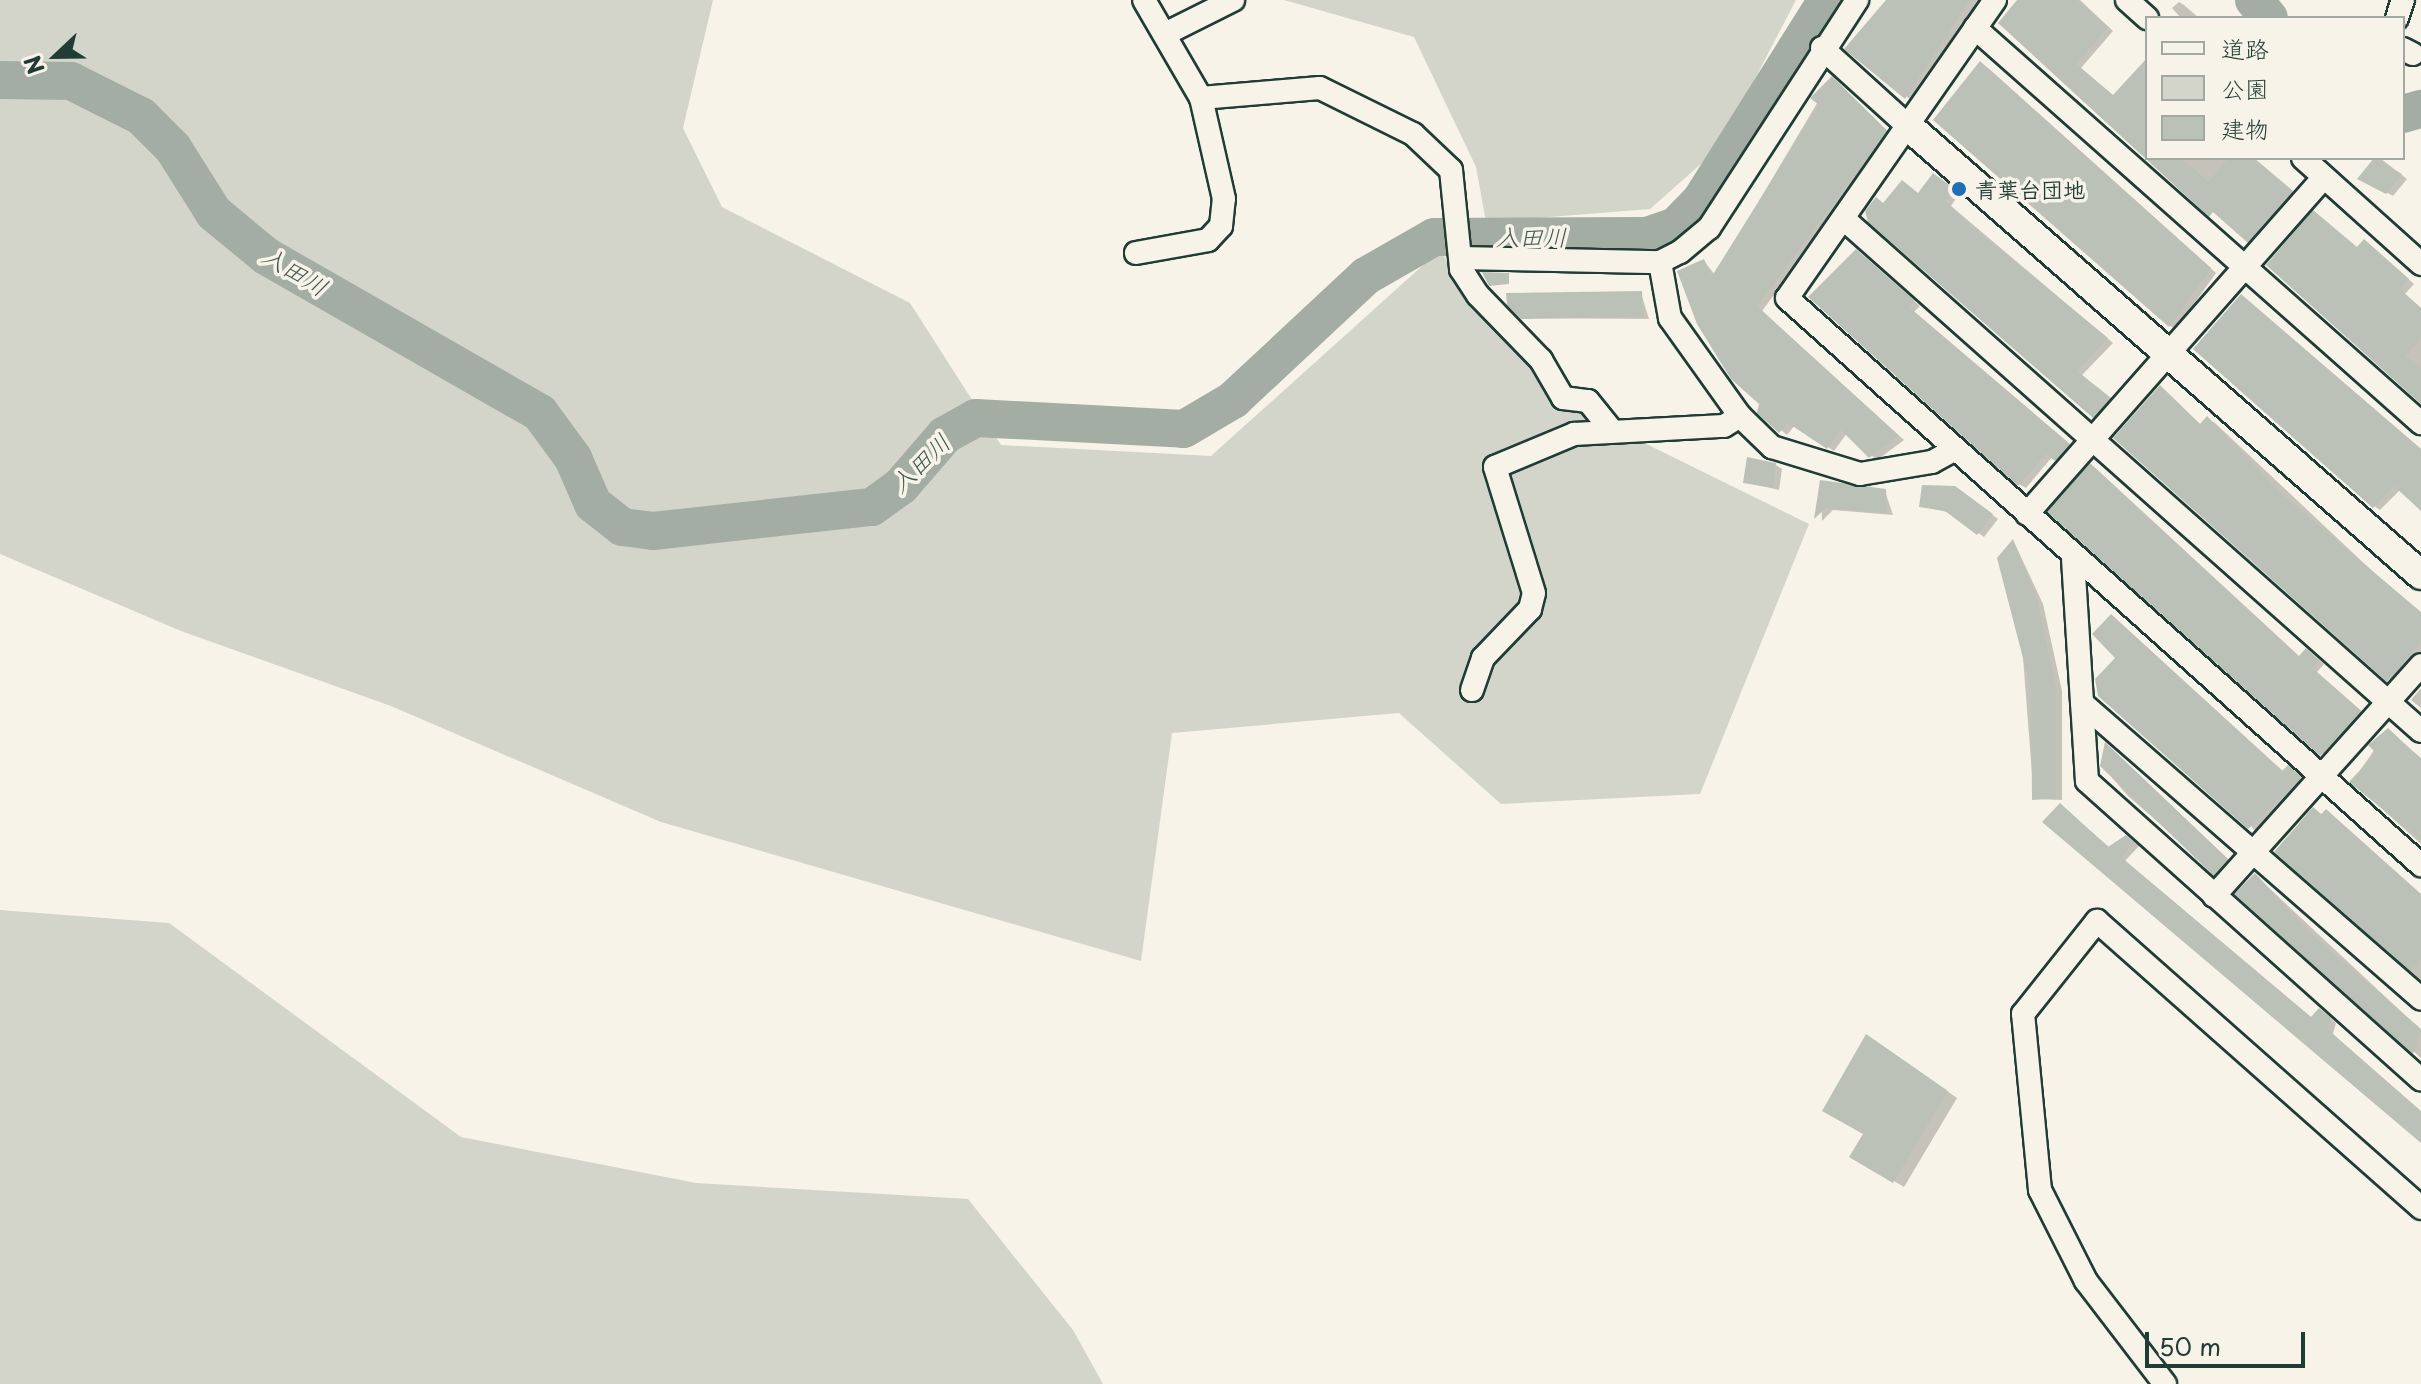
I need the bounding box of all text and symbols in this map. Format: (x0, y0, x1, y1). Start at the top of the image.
north arrow (16, 16, 96, 96)
legend (2145, 16, 2405, 160)
text: 道路 (2221, 30, 2269, 66)
text: N (15, 51, 52, 79)
text: 公園 (2221, 70, 2269, 106)
text: 建物 (2221, 110, 2269, 146)
place label: 青葉台団地 (1975, 176, 2085, 202)
marker: 青葉台団地 (1950, 180, 1968, 198)
water label: 入田川 (1495, 223, 1567, 251)
water label: 入田川 (257, 240, 333, 302)
water label: 入田川 (884, 428, 956, 498)
scale bar (2149, 1316, 2309, 1366)
text: 50 m (2159, 1328, 2221, 1364)

